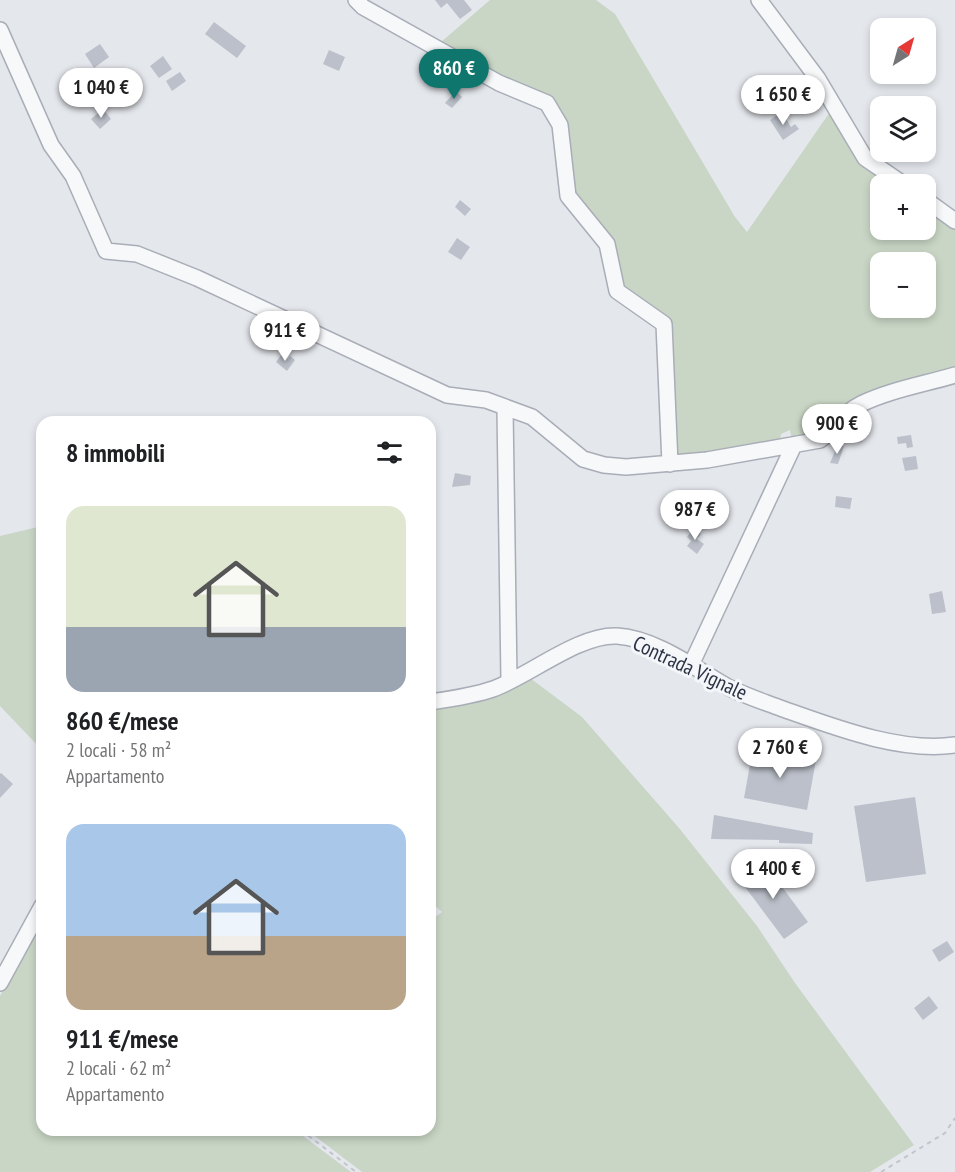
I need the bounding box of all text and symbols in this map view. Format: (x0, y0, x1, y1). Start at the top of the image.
north arrow (870, 18, 936, 84)
map controls (870, 18, 936, 318)
pin: 860 € (412, 49, 496, 100)
text: 860 € (433, 55, 475, 81)
pin: 1 040 € (46, 68, 156, 119)
text: 1 040 € (73, 74, 129, 100)
pin: 1 650 € (728, 75, 838, 126)
text: 1 650 € (755, 81, 811, 107)
button: layers (870, 96, 936, 162)
button: + (870, 174, 936, 240)
button: − (870, 252, 936, 318)
pin: 911 € (243, 311, 327, 362)
text: 911 € (264, 317, 306, 343)
pin: 900 € (795, 404, 879, 455)
text: 900 € (816, 410, 858, 436)
text: 8 immobili (66, 436, 165, 469)
icon: filters (373, 436, 406, 469)
pin: 987 € (653, 490, 737, 541)
text: 987 € (674, 496, 716, 522)
icon: home (182, 545, 290, 653)
street label: Contrada Vignale (629, 629, 752, 706)
text: 860 €/mese (66, 704, 179, 737)
pin: 2 760 € (725, 728, 835, 779)
text: 2 760 € (752, 734, 808, 760)
text: 2 locali · 58 m² (66, 737, 171, 763)
text: Appartamento (66, 763, 164, 789)
pin: 1 400 € (718, 849, 828, 900)
text: 1 400 € (745, 855, 801, 881)
icon: home (182, 863, 290, 971)
text: 911 €/mese (66, 1022, 179, 1055)
text: 2 locali · 62 m² (66, 1055, 171, 1081)
text: Appartamento (66, 1081, 164, 1107)

